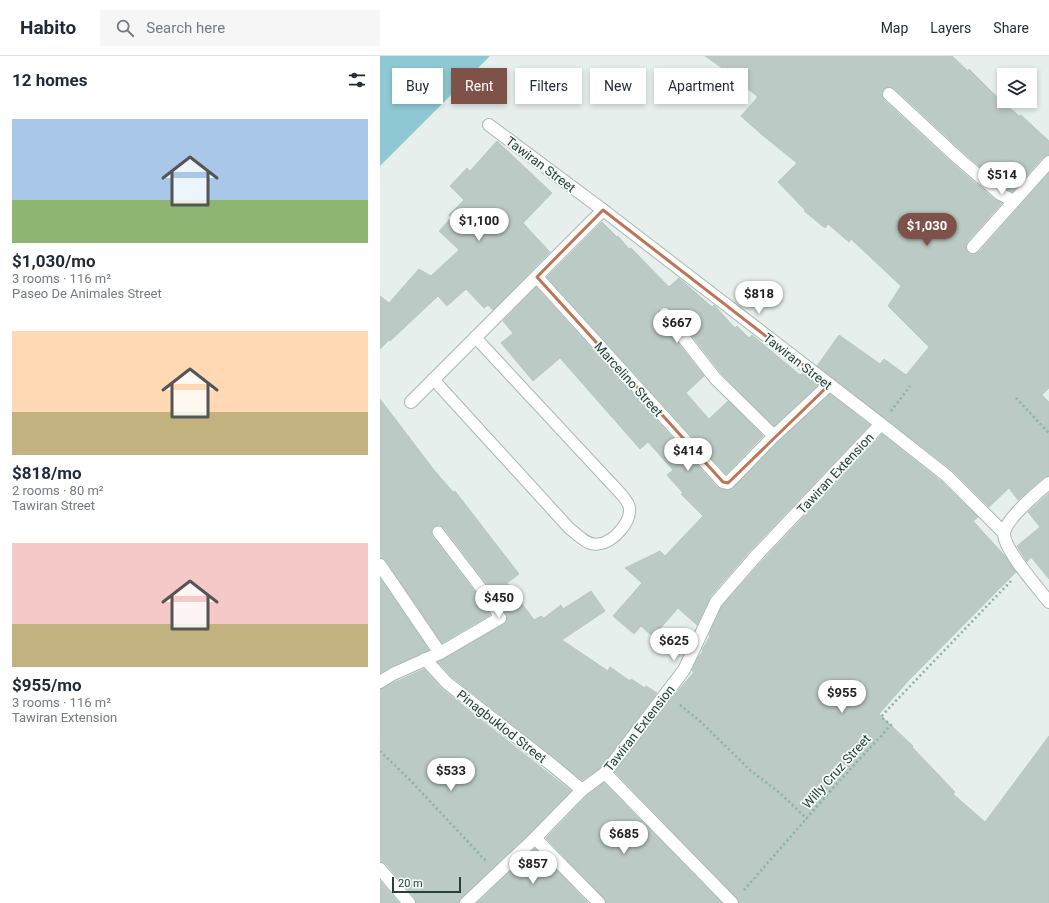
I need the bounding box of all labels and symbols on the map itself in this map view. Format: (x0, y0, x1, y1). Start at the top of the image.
street label: Tawiran Street (503, 133, 578, 195)
pin: $514 (978, 162, 1026, 196)
pin: $1,100 (446, 208, 512, 242)
pin: $1,030 (894, 213, 960, 247)
pin: $818 (735, 281, 783, 315)
pin: $667 (653, 310, 701, 344)
street label: Tawiran Street (760, 330, 835, 393)
street label: Marcelino Street (591, 339, 666, 420)
street label: Tawiran Extension (794, 430, 877, 517)
pin: $414 (664, 438, 712, 472)
pin: $450 (475, 585, 523, 619)
pin: $625 (650, 628, 698, 662)
pin: $955 (818, 680, 866, 714)
street label: Tawiran Extension (601, 682, 678, 774)
street label: Pinagbuklod Street (454, 687, 549, 766)
street label: Willy Cruz Street (799, 731, 874, 811)
pin: $533 (427, 758, 475, 792)
pin: $685 (600, 821, 648, 855)
pin: $857 (509, 851, 557, 885)
scale bar (392, 875, 461, 894)

